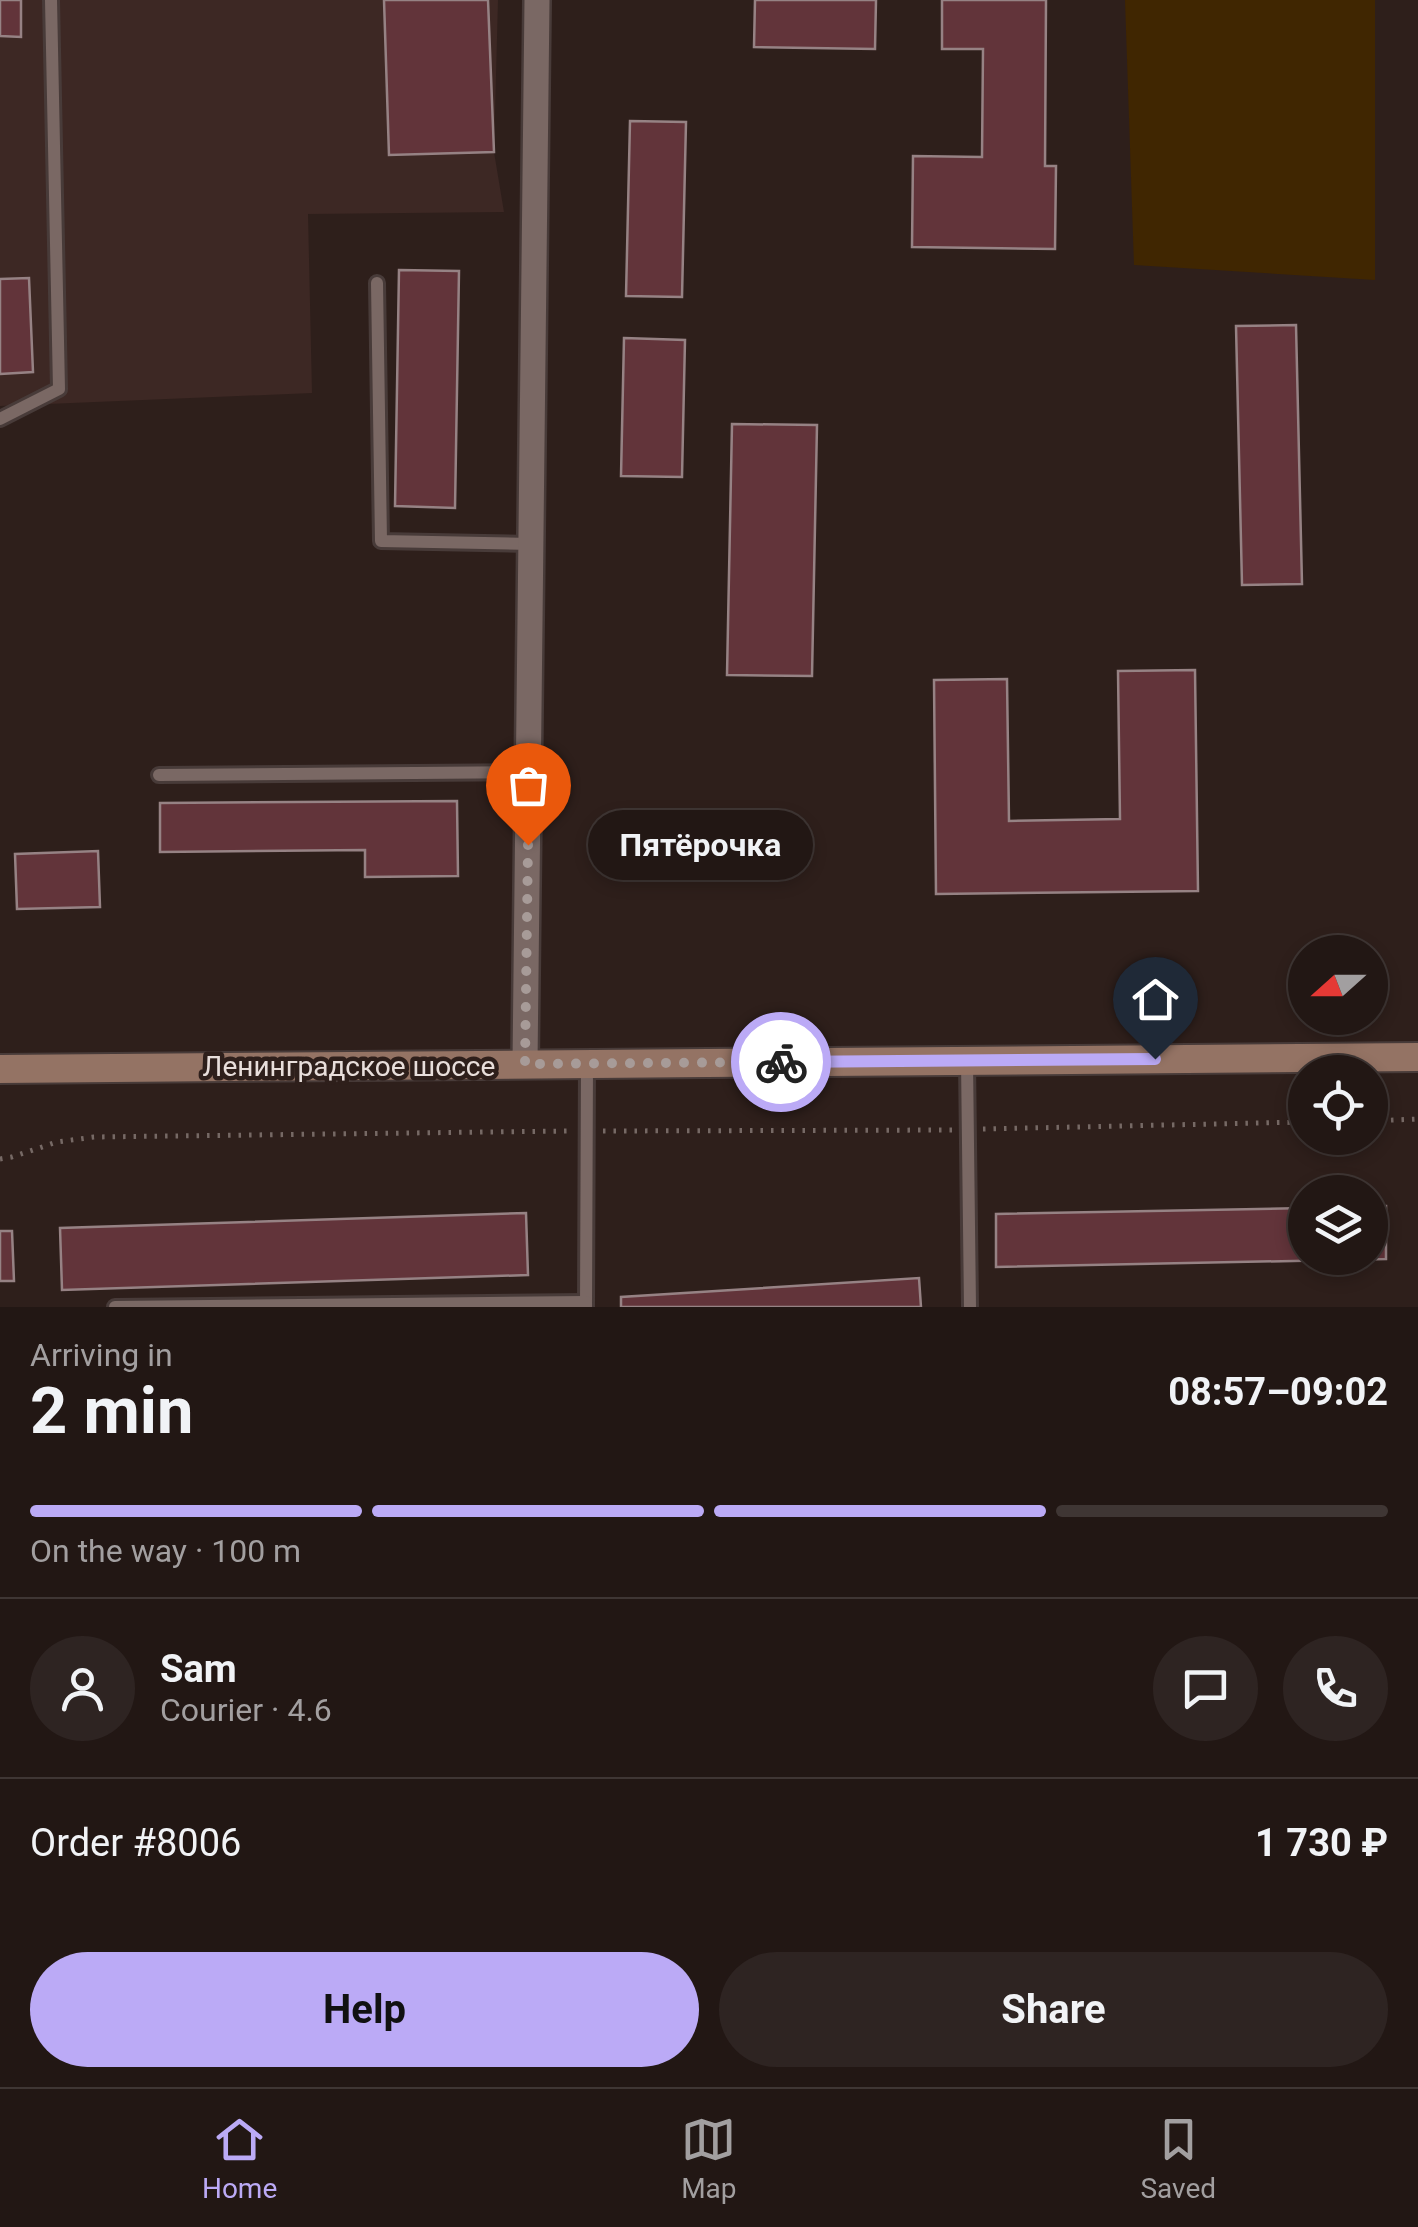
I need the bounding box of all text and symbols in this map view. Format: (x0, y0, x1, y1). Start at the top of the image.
pin (486, 743, 571, 846)
icon: bag (501, 758, 556, 813)
callout: Пятёрочка (588, 810, 813, 880)
text: Пятёрочка (620, 826, 781, 864)
north arrow (1288, 935, 1388, 1035)
map controls (1288, 935, 1388, 1275)
pin (1113, 957, 1198, 1060)
icon: home (1128, 972, 1183, 1027)
courier (731, 1012, 831, 1112)
icon: bike (754, 1035, 809, 1090)
street label: Ленинградское шоссе (203, 1050, 495, 1083)
button: locate (1288, 1055, 1388, 1155)
button: layers (1288, 1175, 1388, 1275)
text: Arriving in (30, 1336, 173, 1374)
text: 08:57–09:02 (1168, 1370, 1388, 1414)
text: 2 min (30, 1373, 193, 1449)
text: On the way · 100 m (30, 1532, 301, 1570)
button: person (30, 1636, 135, 1741)
button: chat (1153, 1636, 1258, 1741)
button: phone (1283, 1636, 1388, 1741)
text: Sam (160, 1647, 237, 1691)
text: Courier · 4.6 (160, 1691, 332, 1729)
text: Order #8006 (30, 1821, 241, 1865)
text: 1 730 ₽ (1255, 1821, 1388, 1865)
button: Help (30, 1952, 699, 2067)
button: Share (719, 1952, 1388, 2067)
tab: Home (202, 2112, 277, 2205)
tab: Map (681, 2112, 737, 2205)
tab: Saved (1140, 2112, 1216, 2205)

